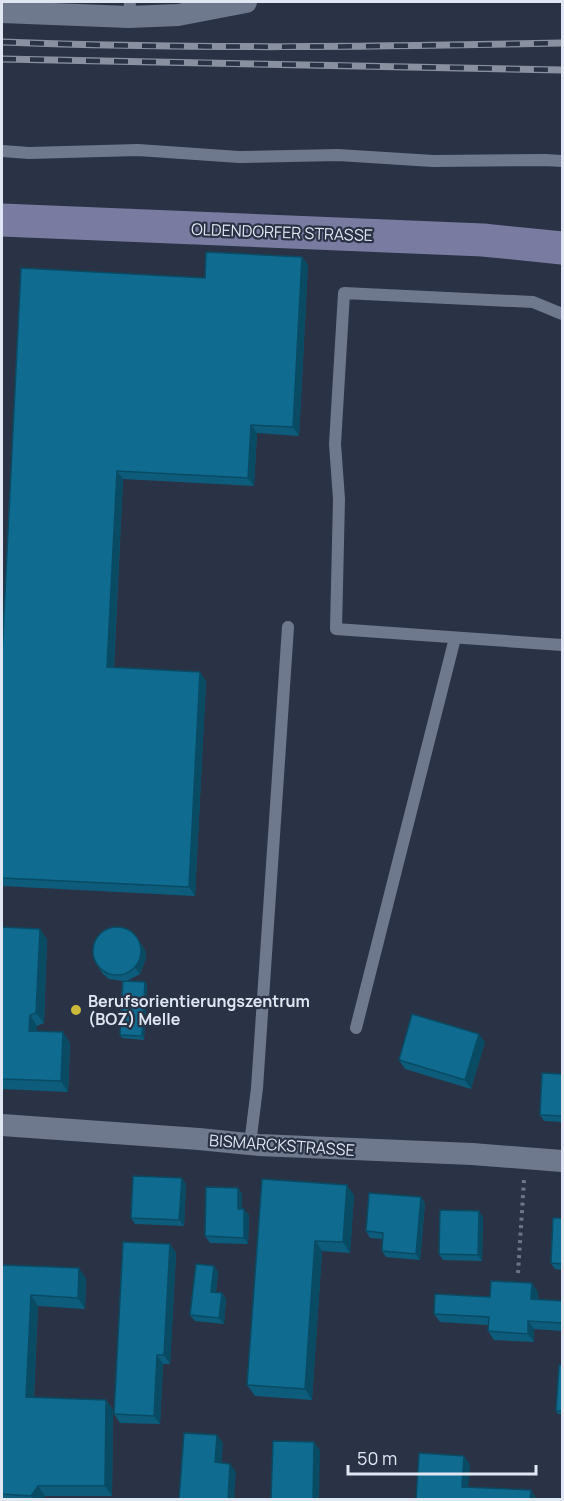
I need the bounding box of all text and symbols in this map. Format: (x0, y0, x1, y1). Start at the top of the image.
street label: OLDENDORFER STRASSE (191, 218, 373, 246)
place label: Berufsorientierungszentrum (BOZ) Melle (88, 990, 310, 1030)
marker: Berufsorientierungszentrum (BOZ) Melle (69, 1003, 83, 1017)
street label: BISMARCKSTRASSE (209, 1129, 355, 1161)
scale bar (348, 1438, 536, 1476)
text: 50 m (357, 1446, 397, 1470)

